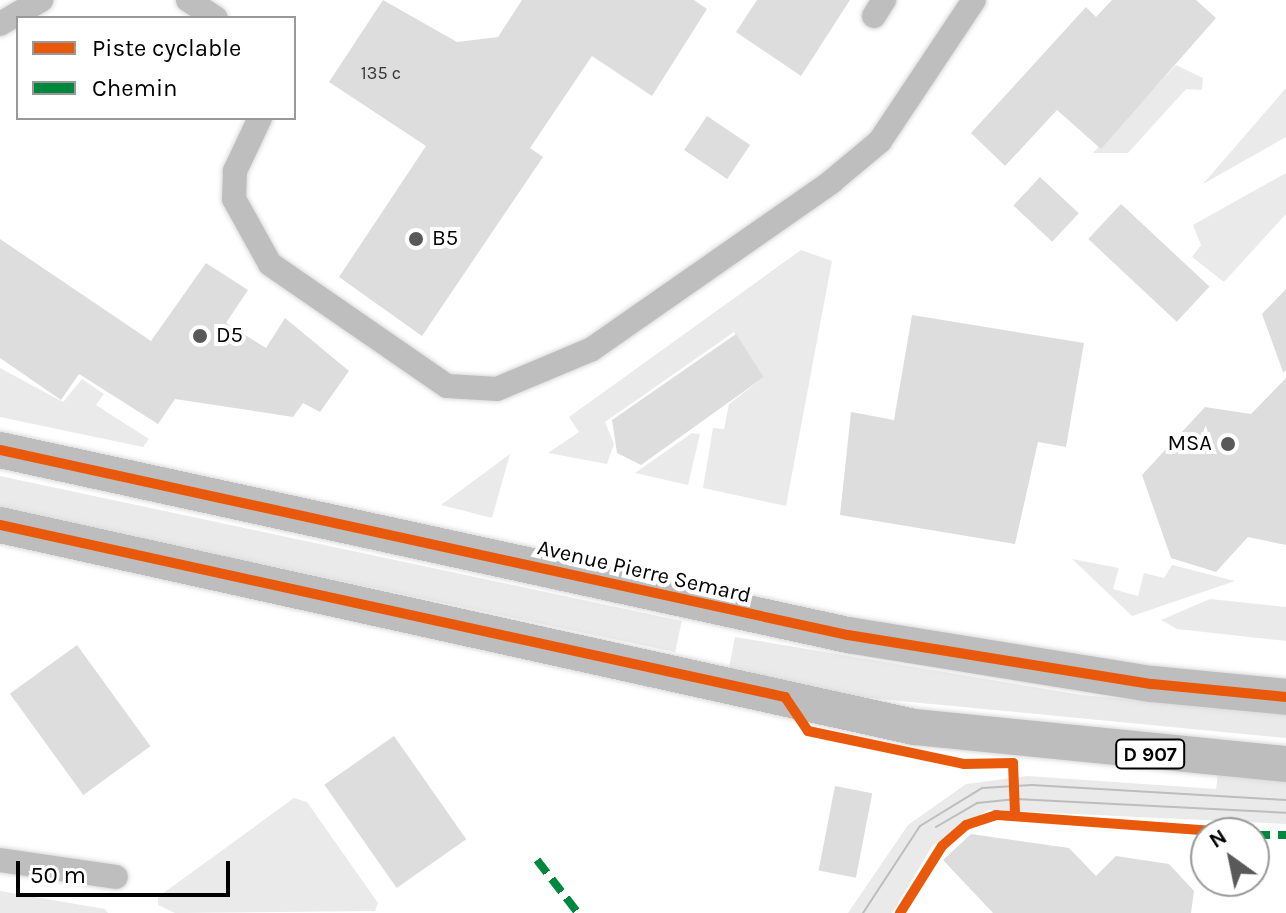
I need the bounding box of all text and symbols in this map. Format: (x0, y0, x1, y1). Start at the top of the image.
legend (16, 16, 296, 120)
text: Piste cyclable (92, 34, 241, 62)
house number: 135 c (361, 62, 401, 84)
text: Chemin (92, 74, 178, 102)
place label: B5 (432, 226, 458, 252)
marker: B5 (407, 230, 425, 248)
place label: D5 (216, 323, 243, 349)
marker: D5 (191, 327, 209, 345)
place label: MSA (1167, 431, 1212, 457)
marker: MSA (1219, 435, 1237, 453)
street label: Avenue Pierre Semard (535, 535, 753, 609)
road number: D 907 (1114, 738, 1186, 770)
north arrow (1190, 817, 1270, 897)
text: N (1204, 823, 1232, 854)
scale bar (20, 845, 234, 895)
text: 50 m (30, 861, 86, 889)

